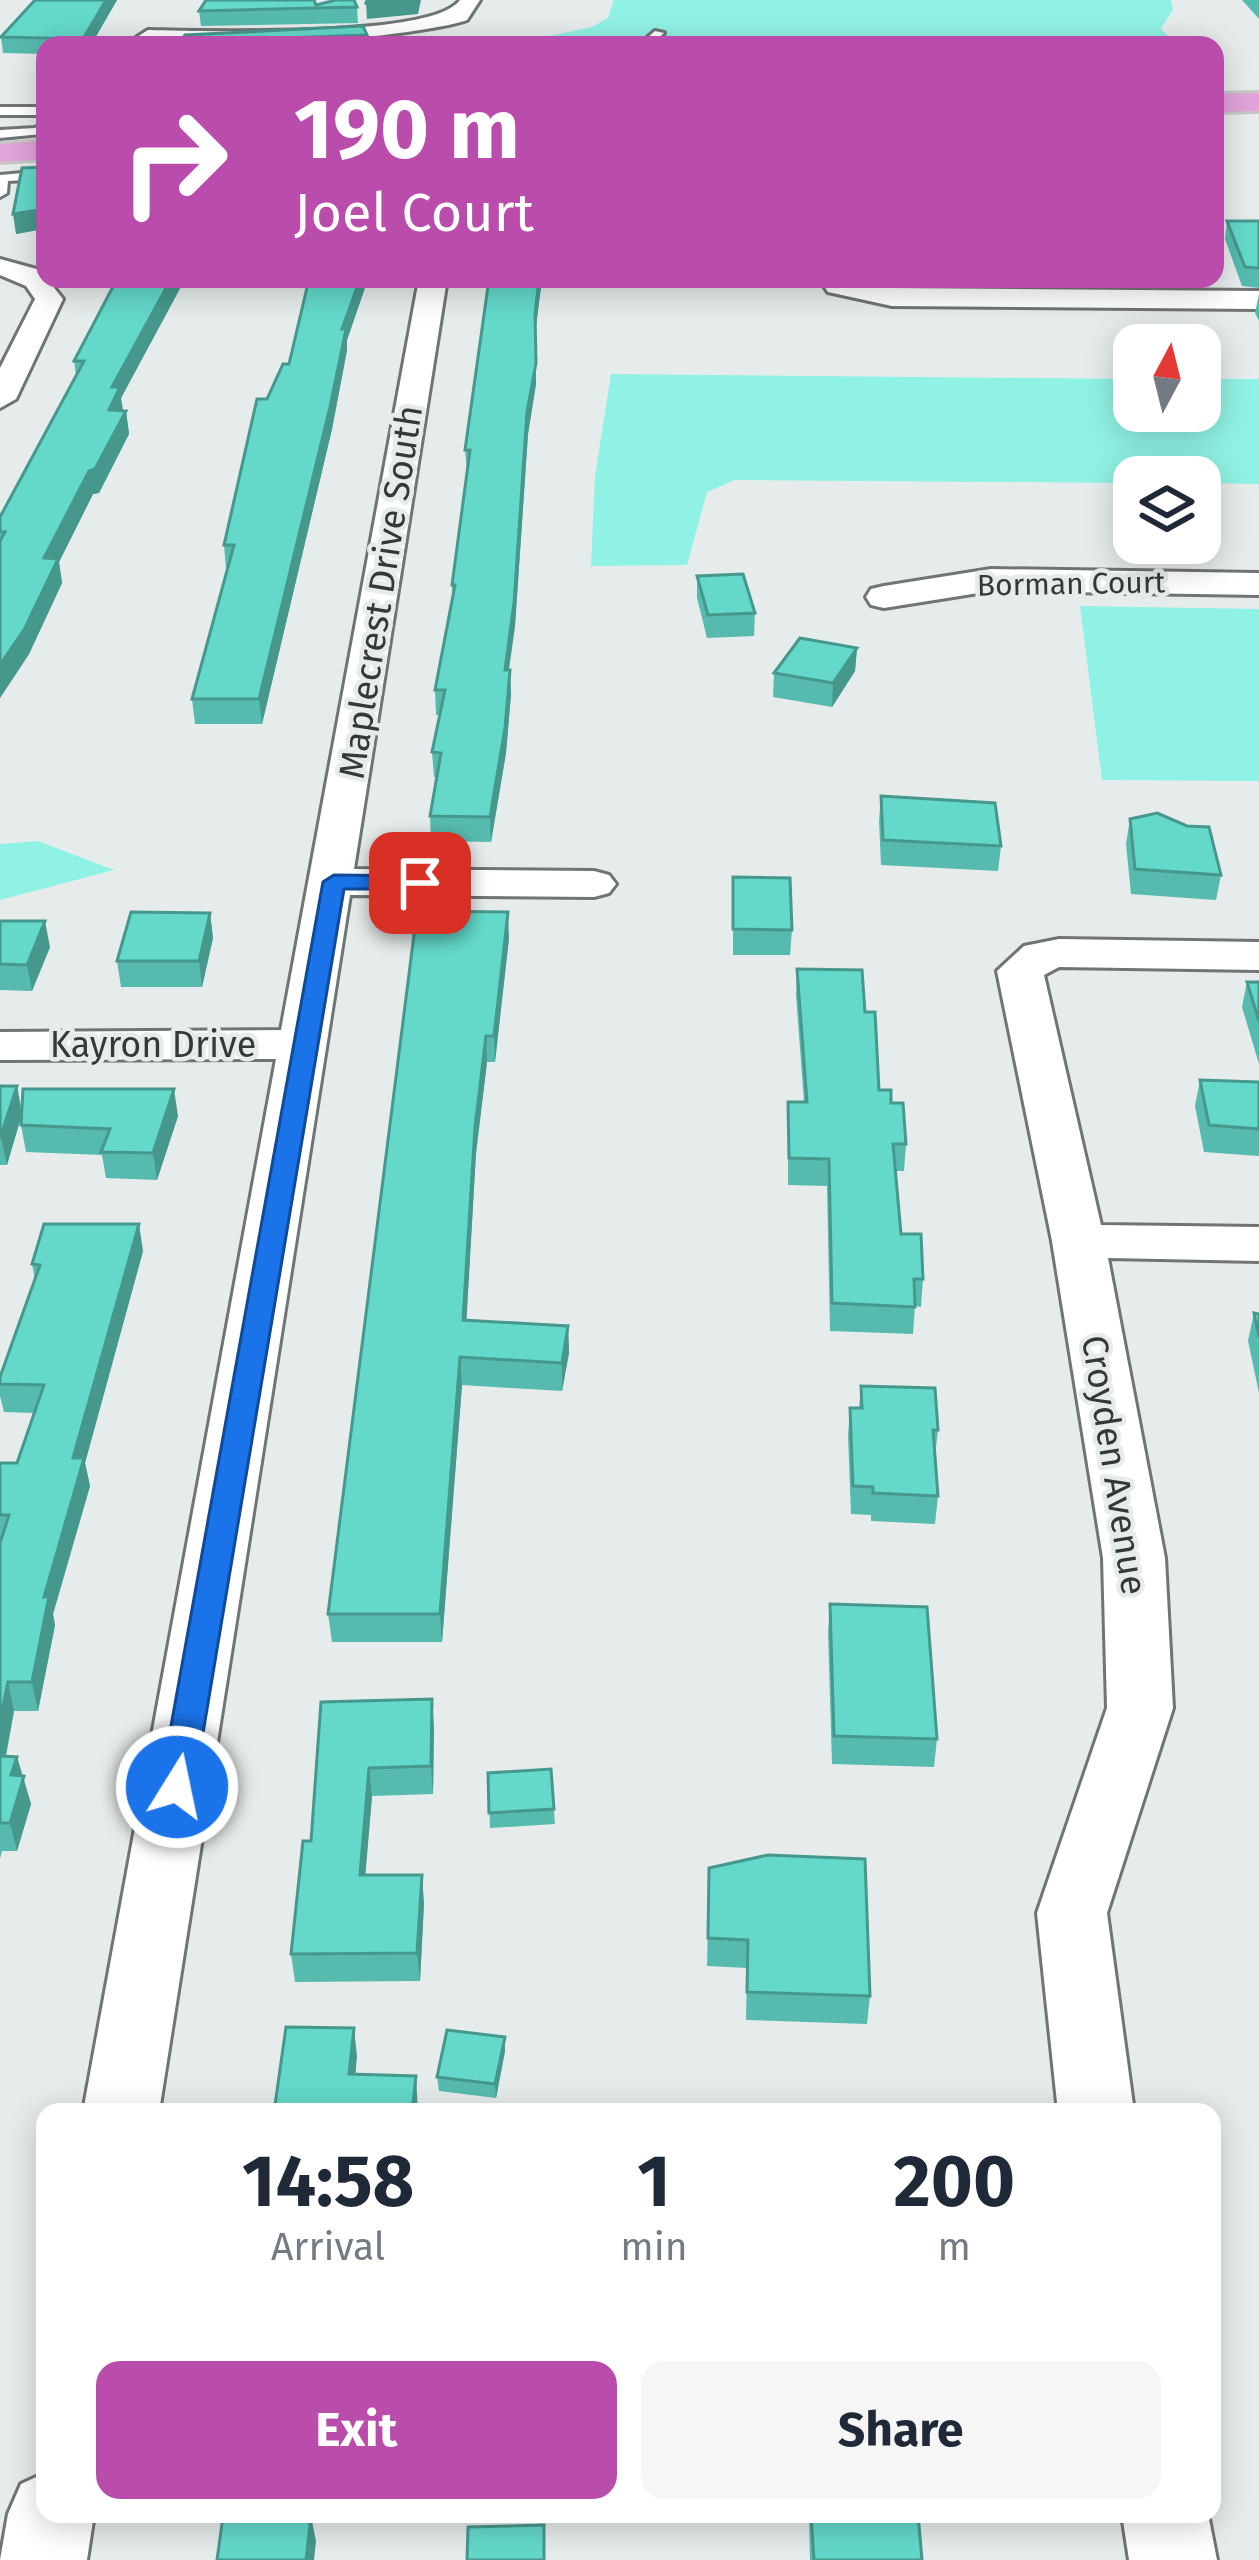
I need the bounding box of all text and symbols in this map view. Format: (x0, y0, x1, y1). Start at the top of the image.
text: 190 m (294, 79, 520, 180)
icon: right (96, 84, 252, 240)
text: Joel Court (294, 181, 534, 245)
north arrow (1113, 324, 1221, 432)
map controls (1113, 324, 1221, 564)
street label: Maplecrest Drive South (330, 402, 432, 782)
button: layers (1113, 456, 1221, 564)
street label: Borman Court (976, 564, 1166, 604)
pin (369, 832, 471, 934)
icon: arrive (387, 850, 453, 916)
street label: Kayron Drive (50, 1023, 256, 1067)
street label: Croyden Avenue (1072, 1332, 1156, 1598)
position arrow (114, 1724, 240, 1850)
text: 14:58 (242, 2139, 414, 2225)
text: 1 (637, 2139, 671, 2225)
text: 200 (894, 2139, 1015, 2225)
text: Arrival (271, 2224, 385, 2270)
text: min (620, 2224, 688, 2270)
text: m (938, 2224, 971, 2270)
button: Exit (96, 2361, 617, 2499)
button: Share (641, 2361, 1161, 2499)

